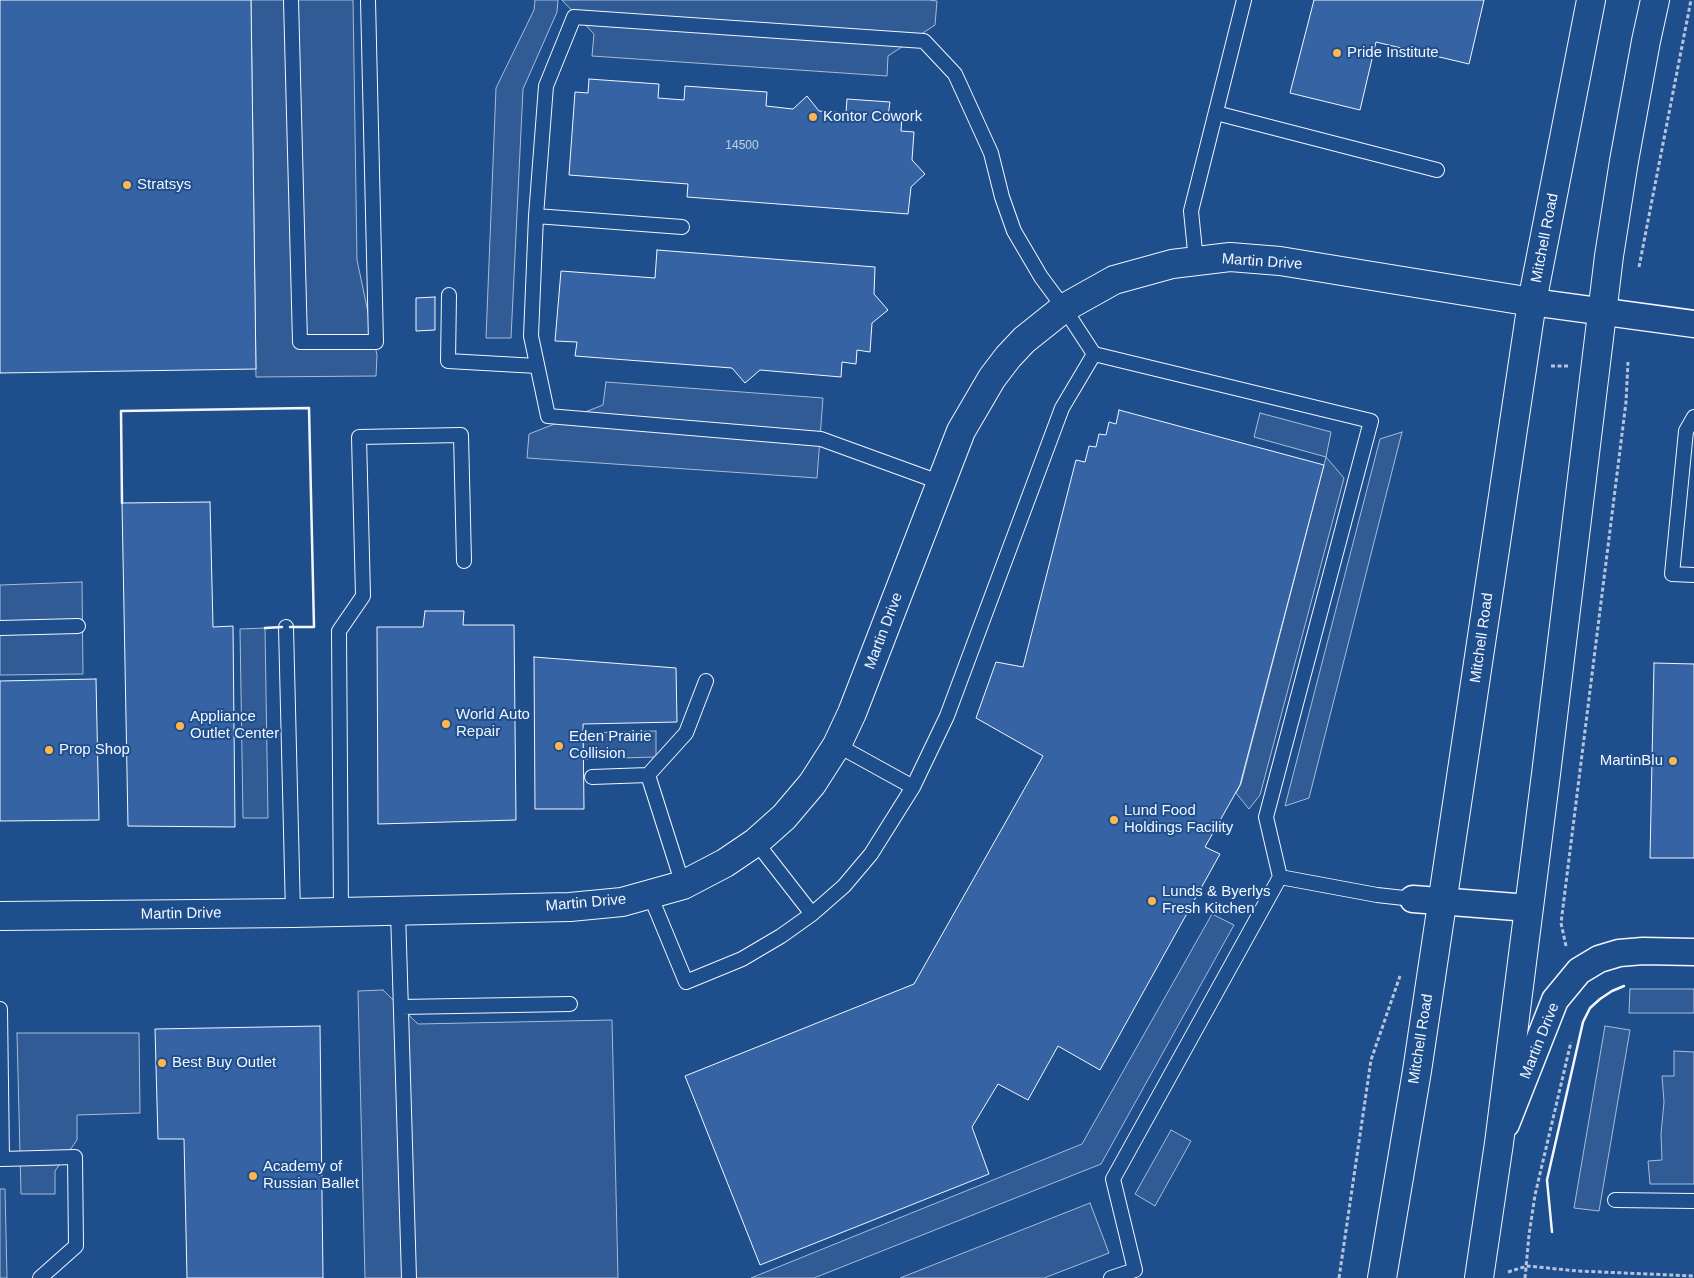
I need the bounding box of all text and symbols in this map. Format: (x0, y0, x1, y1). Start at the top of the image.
place label: Pride Institute (1347, 44, 1439, 62)
marker: Pride Institute (1331, 47, 1343, 59)
place label: Kontor Cowork (823, 108, 922, 126)
marker: Kontor Cowork (807, 111, 819, 123)
house number: 14500 (725, 139, 759, 153)
place label: Stratsys (137, 176, 191, 194)
marker: Stratsys (121, 179, 133, 191)
street label: Mitchell Road (1527, 192, 1563, 284)
street label: Martin Drive (1221, 250, 1303, 274)
street label: Martin Drive (861, 590, 907, 672)
street label: Mitchell Road (1467, 592, 1497, 684)
place label: World Auto Repair (456, 706, 530, 741)
place label: Appliance Outlet Center (190, 708, 279, 743)
marker: World Auto Repair (440, 718, 452, 730)
marker: Appliance Outlet Center (174, 720, 186, 732)
place label: Eden Prairie Collision (569, 728, 652, 763)
marker: Eden Prairie Collision (553, 740, 565, 752)
place label: Prop Shop (59, 741, 130, 759)
marker: Prop Shop (43, 744, 55, 756)
place label: MartinBlu (1600, 752, 1663, 770)
marker: MartinBlu (1667, 755, 1679, 767)
place label: Lund Food Holdings Facility (1124, 802, 1233, 837)
marker: Lund Food Holdings Facility (1108, 814, 1120, 826)
place label: Lunds & Byerlys Fresh Kitchen (1162, 883, 1270, 918)
street label: Martin Drive (545, 891, 627, 915)
marker: Lunds & Byerlys Fresh Kitchen (1146, 895, 1158, 907)
street label: Martin Drive (140, 904, 222, 924)
street label: Mitchell Road (1405, 993, 1437, 1085)
street label: Martin Drive (1517, 1000, 1563, 1082)
place label: Best Buy Outlet (172, 1054, 276, 1072)
marker: Best Buy Outlet (156, 1057, 168, 1069)
place label: Academy of Russian Ballet (263, 1158, 359, 1193)
marker: Academy of Russian Ballet (247, 1170, 259, 1182)

